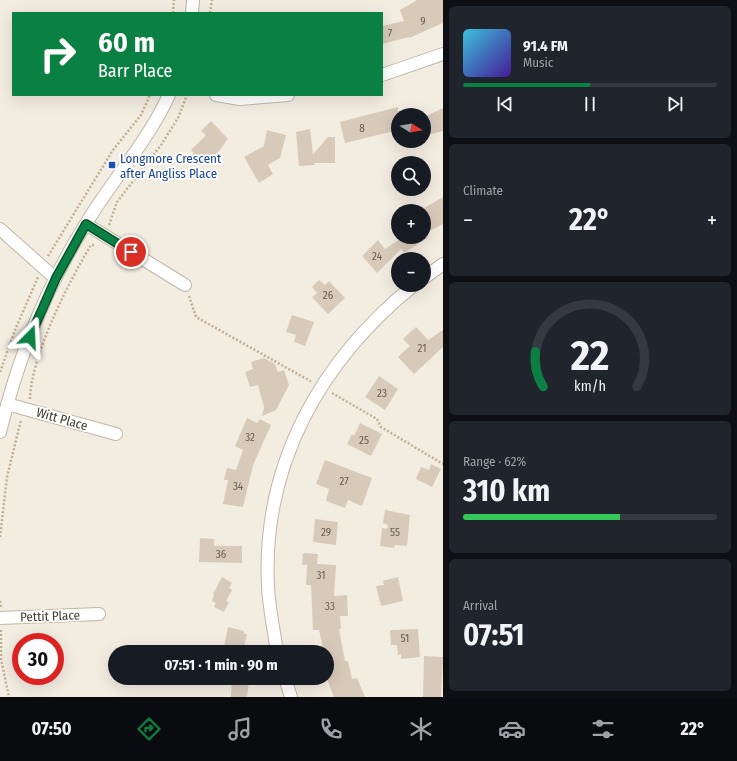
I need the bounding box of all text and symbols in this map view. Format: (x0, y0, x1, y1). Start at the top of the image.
house number: 9 (420, 15, 426, 28)
text: 60 m (98, 26, 155, 59)
house number: 7 (388, 27, 393, 40)
icon: right (32, 28, 84, 80)
text: 91.4 FM (523, 37, 568, 55)
text: Music (523, 55, 553, 70)
text: Barr Place (98, 60, 172, 82)
icon: previous (494, 93, 516, 115)
icon: pause (579, 93, 601, 115)
icon: next (664, 93, 686, 115)
north arrow (391, 108, 431, 148)
map controls (391, 108, 431, 292)
house number: 8 (359, 122, 365, 135)
place label: Longmore Crescent after Angliss Place (120, 151, 222, 181)
button: search (391, 156, 431, 196)
marker: Longmore Crescent after Angliss Place (107, 160, 117, 170)
text: Climate (463, 183, 503, 198)
text: 22° (569, 202, 611, 238)
button: + (391, 204, 431, 244)
text: − (463, 207, 473, 234)
text: + (707, 207, 717, 234)
pin (114, 235, 148, 269)
icon: arrive (120, 241, 142, 263)
house number: 24 (372, 250, 383, 263)
button: − (391, 252, 431, 292)
house number: 26 (323, 289, 334, 302)
position arrow (9, 316, 51, 358)
text: 22 (570, 330, 609, 380)
house number: 21 (418, 342, 426, 355)
text: km/h (574, 377, 606, 394)
house number: 23 (377, 387, 387, 400)
street label: Witt Place (35, 405, 89, 433)
house number: 32 (245, 431, 255, 444)
house number: 25 (359, 434, 369, 447)
text: Range · 62% (463, 454, 526, 469)
text: 310 km (463, 473, 550, 509)
house number: 27 (339, 475, 349, 488)
house number: 34 (233, 480, 244, 493)
house number: 29 (321, 526, 331, 539)
house number: 55 (390, 526, 400, 539)
house number: 36 (216, 548, 227, 561)
house number: 31 (317, 569, 326, 582)
text: Arrival (463, 598, 497, 613)
house number: 33 (325, 600, 335, 613)
street label: Pettit Place (20, 607, 80, 625)
text: 07:51 (463, 617, 525, 653)
house number: 51 (401, 632, 409, 645)
speed limit sign: 30 (12, 633, 64, 685)
text: 07:51 · 1 min · 90 m (164, 656, 278, 674)
icon: directions (135, 715, 163, 743)
icon: music (226, 715, 254, 743)
icon: phone (317, 715, 345, 743)
icon: climate (407, 715, 435, 743)
icon: car (498, 715, 526, 743)
icon: filters (589, 715, 617, 743)
text: 07:50 (31, 718, 72, 740)
text: 22° (680, 718, 705, 740)

